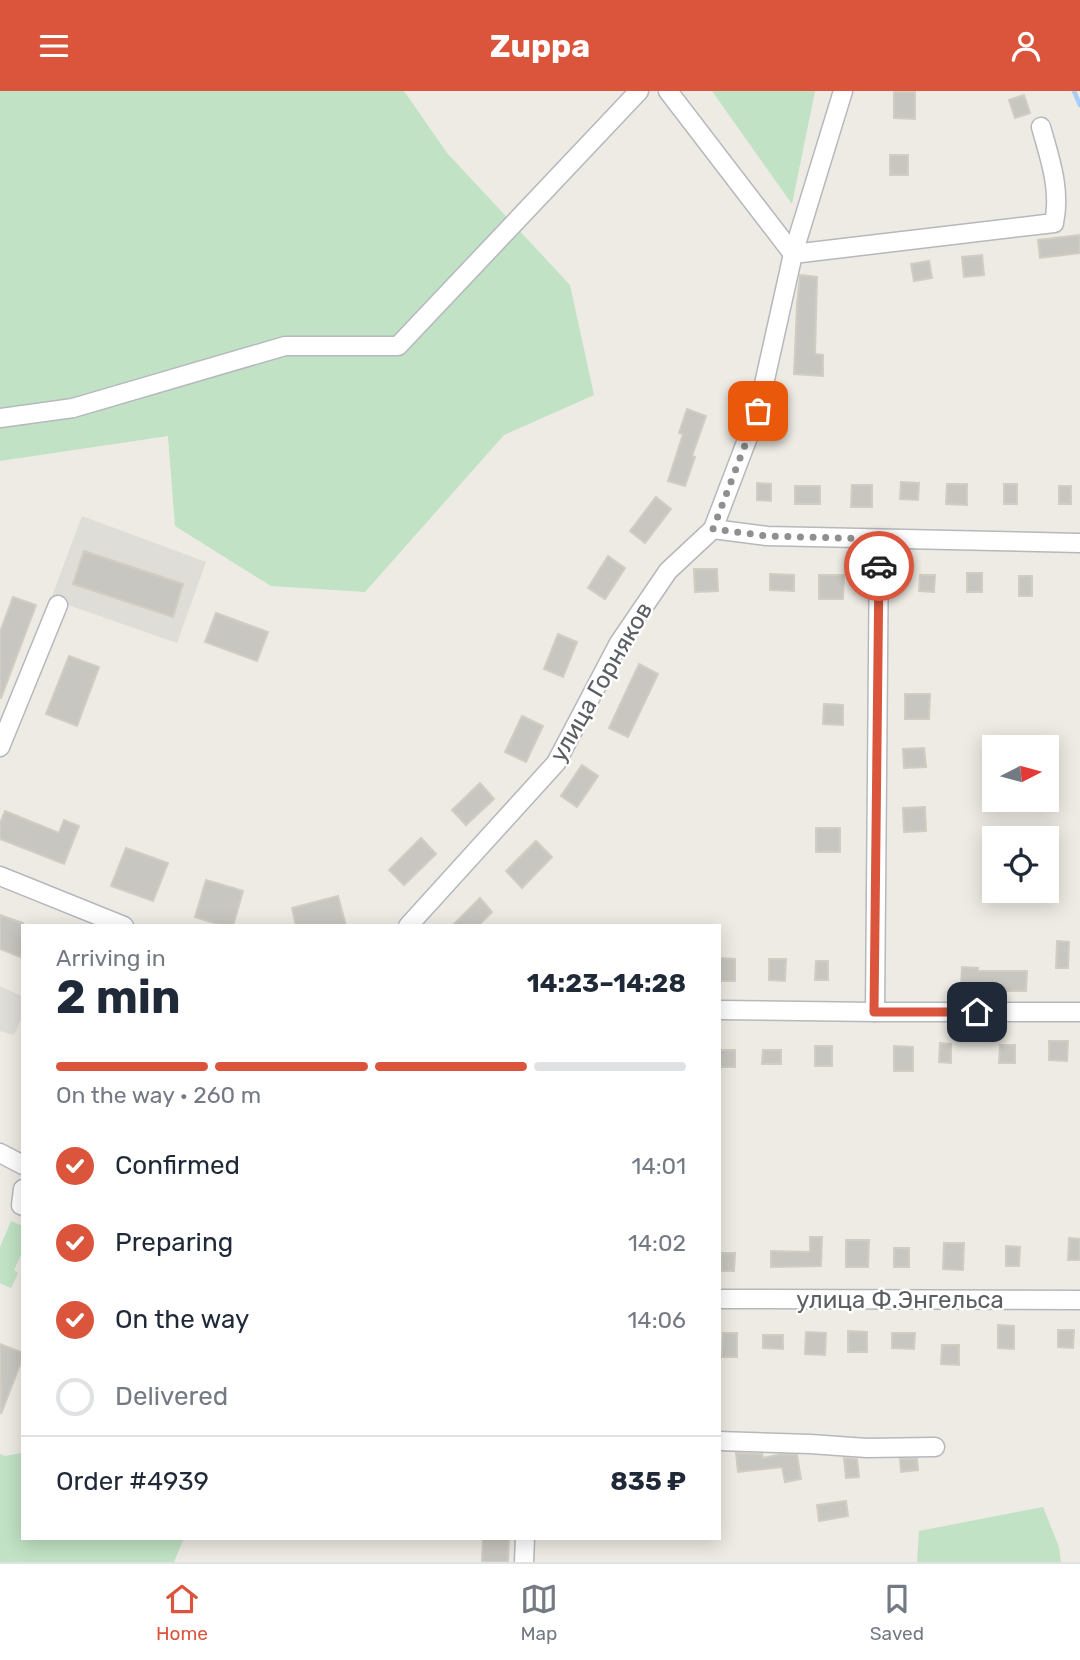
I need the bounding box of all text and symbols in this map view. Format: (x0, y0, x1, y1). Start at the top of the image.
icon: menu (35, 27, 73, 65)
text: Zuppa (490, 27, 590, 65)
icon: person (1007, 27, 1045, 65)
pin (728, 381, 788, 441)
icon: bag (739, 392, 777, 430)
courier (844, 531, 914, 601)
icon: car (860, 547, 898, 585)
street label: улица Горняков (544, 597, 658, 767)
north arrow (982, 735, 1059, 812)
map controls (982, 735, 1059, 903)
button: locate (982, 826, 1059, 903)
text: Arriving in (56, 944, 166, 972)
text: 14:23–14:28 (527, 968, 686, 999)
text: 2 min (56, 970, 181, 1025)
pin (947, 982, 1007, 1042)
icon: home (958, 993, 996, 1031)
text: On the way · 260 m (56, 1081, 261, 1109)
icon: check (56, 1147, 94, 1185)
text: Confirmed (115, 1150, 240, 1181)
text: 14:01 (632, 1152, 686, 1180)
icon: check (56, 1224, 94, 1262)
text: Preparing (115, 1227, 233, 1258)
text: 14:02 (628, 1229, 686, 1257)
street label: улица Ф.Энгельса (796, 1286, 1004, 1314)
icon: check (56, 1301, 94, 1339)
text: On the way (115, 1304, 249, 1335)
text: 14:06 (628, 1306, 686, 1334)
text: Delivered (115, 1381, 228, 1412)
text: Order #4939 (56, 1466, 209, 1497)
text: 835 ₽ (610, 1466, 686, 1497)
tab: Home (156, 1580, 208, 1645)
tab: Map (520, 1580, 558, 1645)
tab: Saved (870, 1580, 924, 1645)

